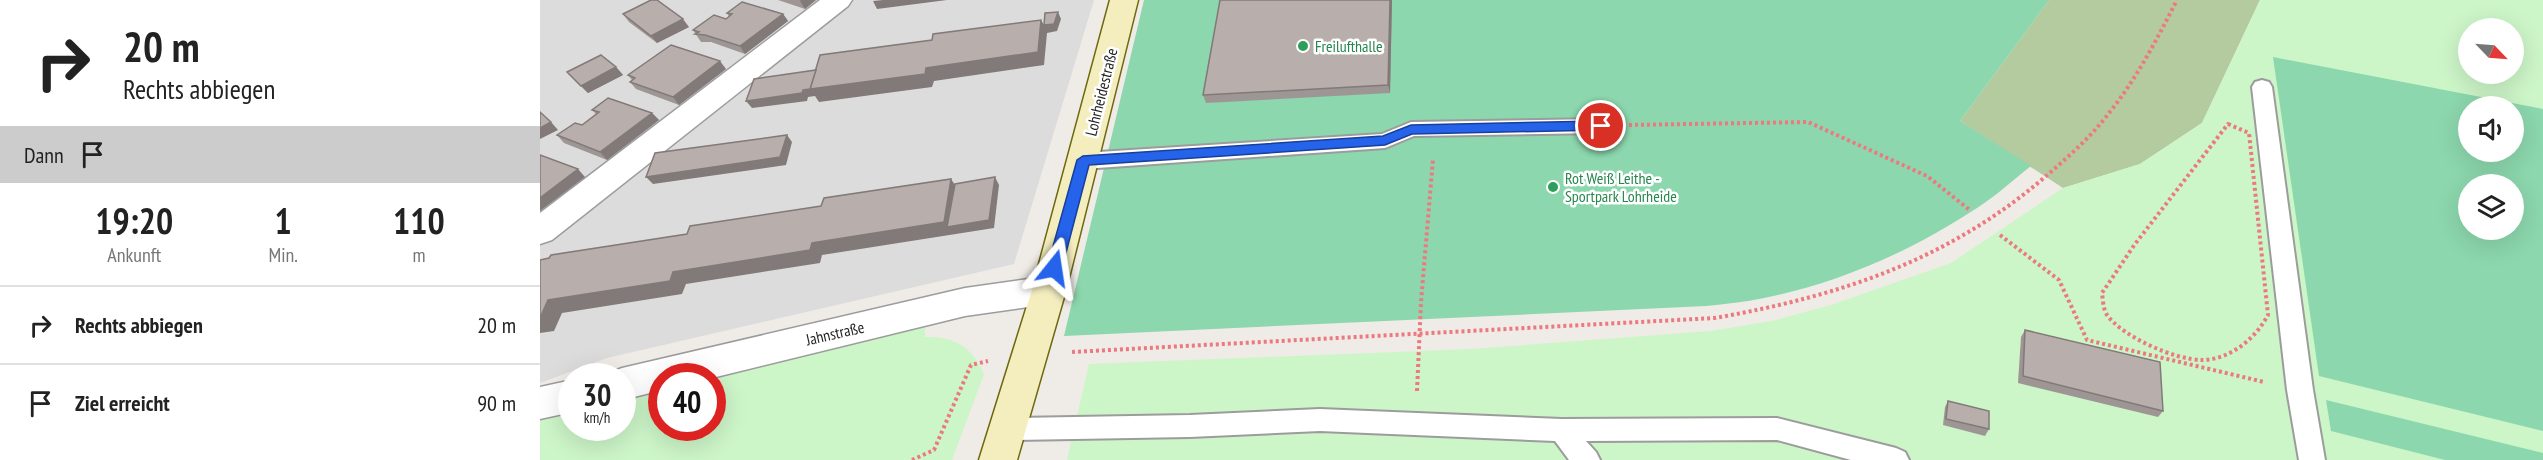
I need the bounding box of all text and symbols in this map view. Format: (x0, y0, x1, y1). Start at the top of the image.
north arrow (2458, 18, 2524, 84)
map controls (2458, 18, 2524, 240)
text: 20 m (123, 19, 200, 74)
icon: right (24, 24, 102, 102)
place label: Freilufthalle (1315, 36, 1383, 56)
marker: Freilufthalle (1296, 39, 1310, 53)
street label: Lohrheidestraße (1080, 46, 1122, 138)
text: Rechts abbiegen (123, 72, 275, 106)
button: sound (2458, 96, 2524, 162)
pin (1575, 100, 1626, 151)
icon: arrive (1584, 109, 1617, 142)
icon: arrive (76, 138, 109, 171)
text: Dann (24, 141, 64, 169)
place label: Rot Weiß Leithe - Sportpark Lohrheide (1565, 168, 1677, 206)
button: layers (2458, 174, 2524, 240)
marker: Rot Weiß Leithe - Sportpark Lohrheide (1546, 180, 1560, 194)
text: 19:20 (95, 197, 173, 244)
text: 1 (275, 197, 292, 244)
text: 110 (393, 197, 445, 244)
position arrow (1022, 236, 1086, 300)
text: Ankunft (107, 242, 161, 268)
text: Min. (268, 242, 298, 268)
text: m (412, 242, 425, 268)
icon: right (24, 309, 57, 342)
text: Rechts abbiegen (75, 311, 203, 339)
text: 20 m (477, 311, 516, 339)
street label: Jahnstraße (803, 317, 866, 350)
speed limit sign: 40 (648, 363, 726, 441)
text: 30 (583, 375, 611, 414)
icon: arrive (24, 387, 57, 420)
text: Ziel erreicht (75, 389, 170, 417)
text: 90 m (477, 389, 516, 417)
text: km/h (584, 408, 610, 427)

